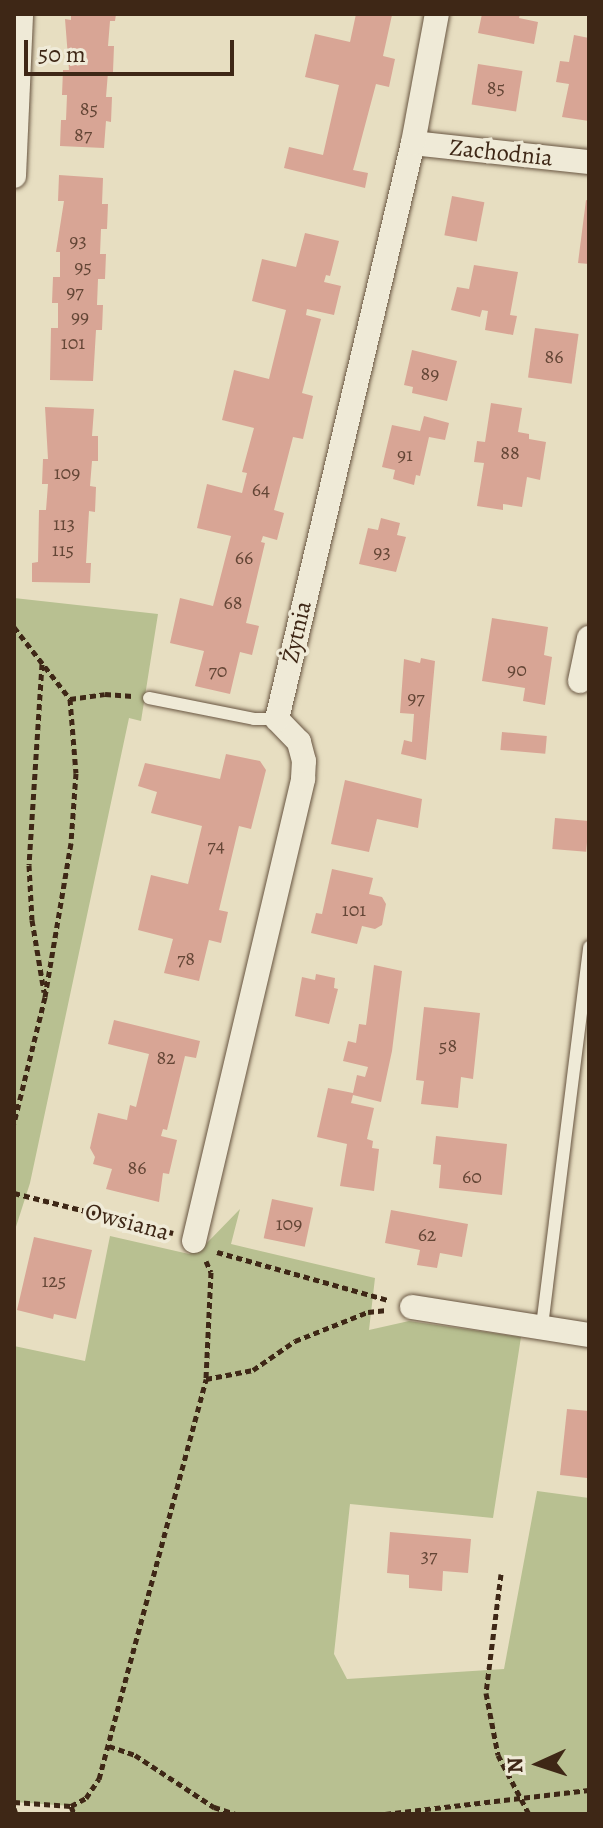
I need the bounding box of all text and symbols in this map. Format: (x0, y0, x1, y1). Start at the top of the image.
scale bar (28, 24, 238, 74)
text: 50 m (38, 38, 86, 70)
house number: 85 (487, 75, 505, 99)
house number: 85 (80, 96, 98, 120)
house number: 87 (74, 122, 92, 146)
street label: Zachodnia (448, 133, 554, 173)
house number: 93 (69, 228, 87, 252)
house number: 95 (74, 254, 92, 278)
house number: 97 (66, 279, 84, 303)
house number: 99 (71, 304, 89, 328)
house number: 101 (61, 330, 85, 354)
house number: 86 (545, 344, 563, 368)
house number: 89 (421, 361, 439, 385)
house number: 88 (500, 440, 520, 464)
house number: 91 (397, 442, 413, 466)
house number: 109 (54, 460, 80, 484)
house number: 64 (252, 477, 270, 501)
house number: 113 (53, 511, 75, 535)
house number: 115 (52, 537, 74, 561)
house number: 93 (373, 539, 391, 563)
house number: 66 (235, 545, 253, 569)
house number: 68 (224, 590, 242, 614)
street label: Żytnia (276, 598, 318, 666)
house number: 90 (507, 657, 527, 681)
house number: 70 (208, 658, 228, 682)
house number: 97 (407, 685, 425, 709)
house number: 74 (207, 833, 225, 857)
house number: 101 (342, 897, 366, 921)
house number: 78 (177, 946, 195, 970)
house number: 58 (439, 1033, 457, 1057)
house number: 82 (156, 1045, 176, 1069)
house number: 86 (128, 1155, 146, 1179)
house number: 60 (462, 1164, 482, 1188)
street label: Owsiana (82, 1197, 172, 1247)
house number: 109 (276, 1211, 302, 1235)
house number: 62 (418, 1222, 436, 1246)
house number: 125 (42, 1268, 66, 1292)
house number: 37 (421, 1543, 437, 1567)
north arrow (499, 1724, 579, 1804)
text: N (500, 1756, 530, 1774)

